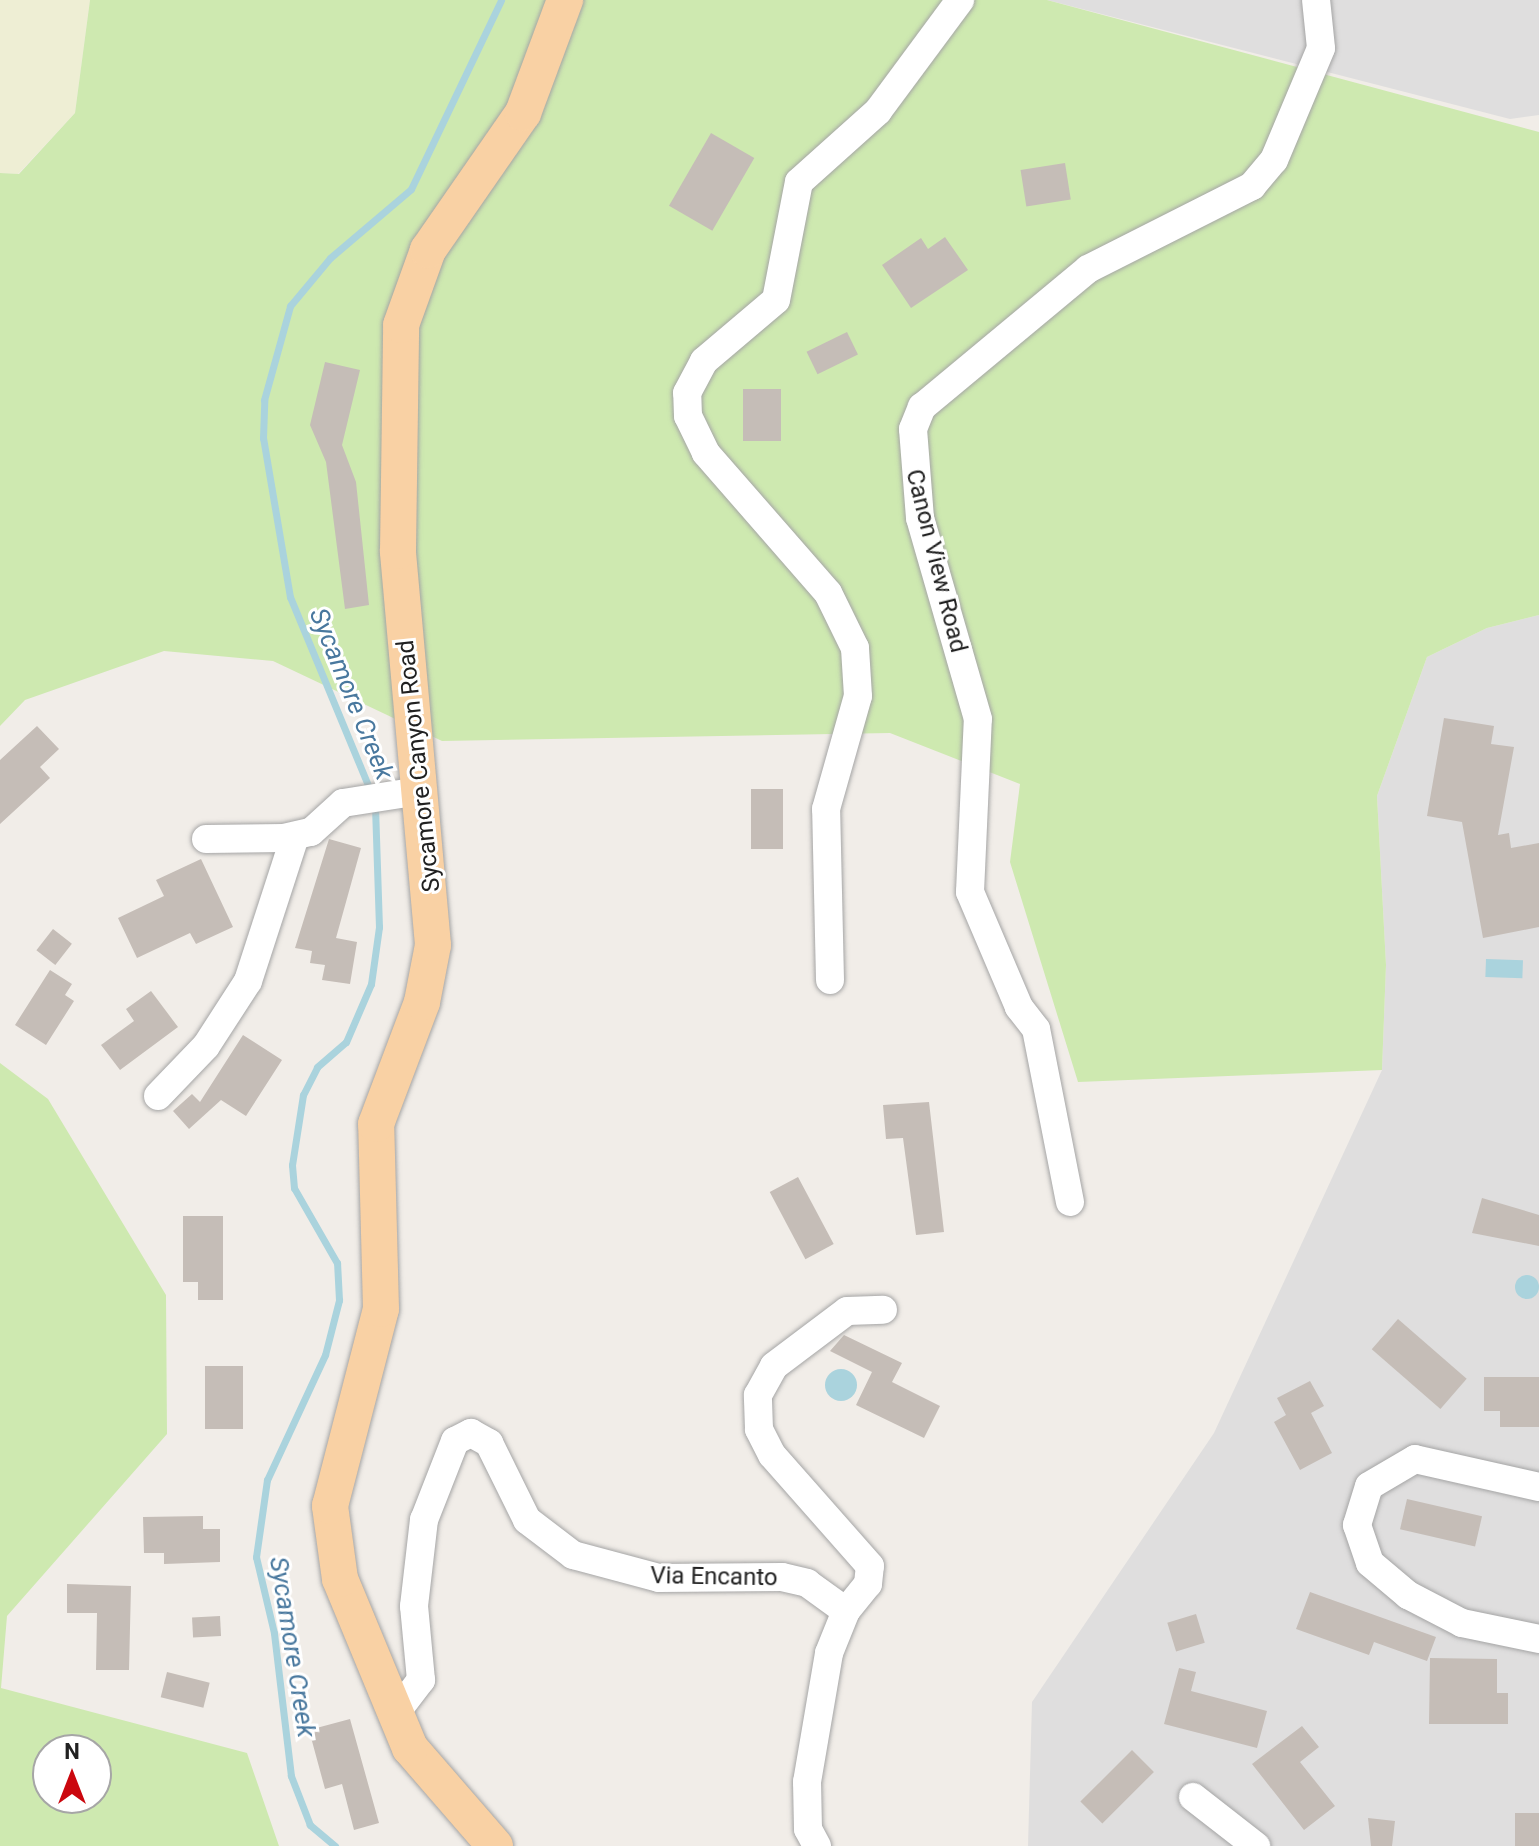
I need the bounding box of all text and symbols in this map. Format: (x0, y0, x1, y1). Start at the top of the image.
street label: Canon View Road (899, 466, 973, 656)
water label: Sycamore Creek (302, 604, 400, 784)
street label: Sycamore Canyon Road (391, 638, 447, 894)
water label: Sycamore Creek (262, 1554, 322, 1740)
street label: Via Encanto (650, 1561, 778, 1593)
north arrow (32, 1734, 112, 1814)
text: N (64, 1739, 80, 1764)

